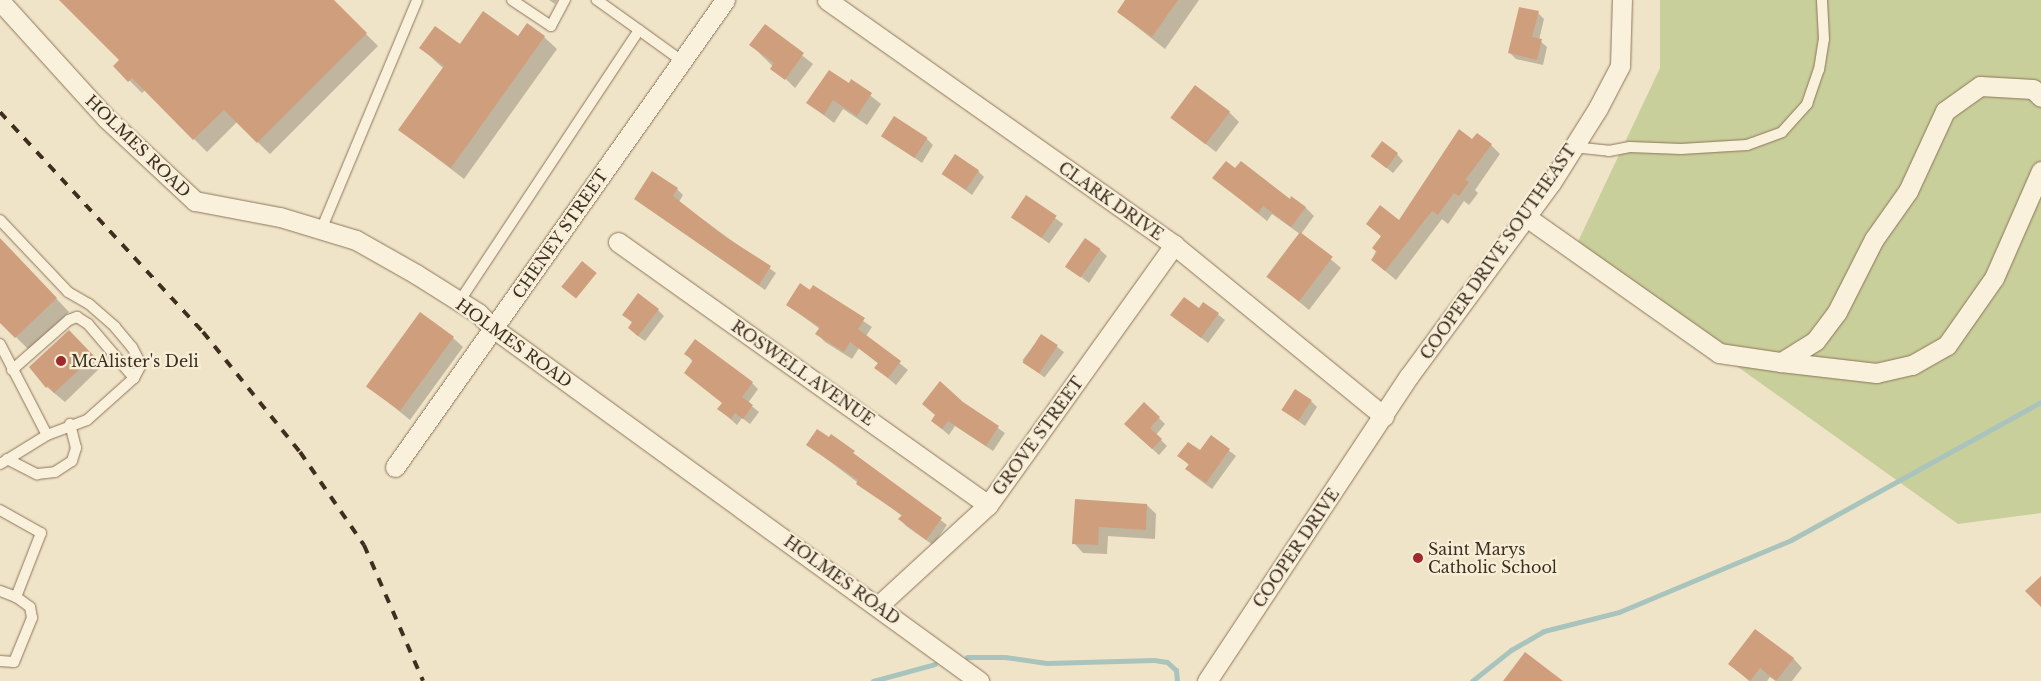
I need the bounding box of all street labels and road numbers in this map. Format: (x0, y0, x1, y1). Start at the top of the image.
street label: HOLMES ROAD (81, 91, 195, 201)
street label: COOPER DRIVE SOUTHEAST (1416, 141, 1580, 363)
street label: CLARK DRIVE (1055, 158, 1167, 244)
street label: CHENEY STREET (508, 166, 612, 302)
street label: HOLMES ROAD (452, 295, 576, 391)
street label: ROSWELL AVENUE (727, 316, 879, 430)
street label: GROVE STREET (989, 373, 1087, 499)
street label: COOPER DRIVE (1249, 485, 1343, 611)
street label: HOLMES ROAD (780, 532, 904, 628)

